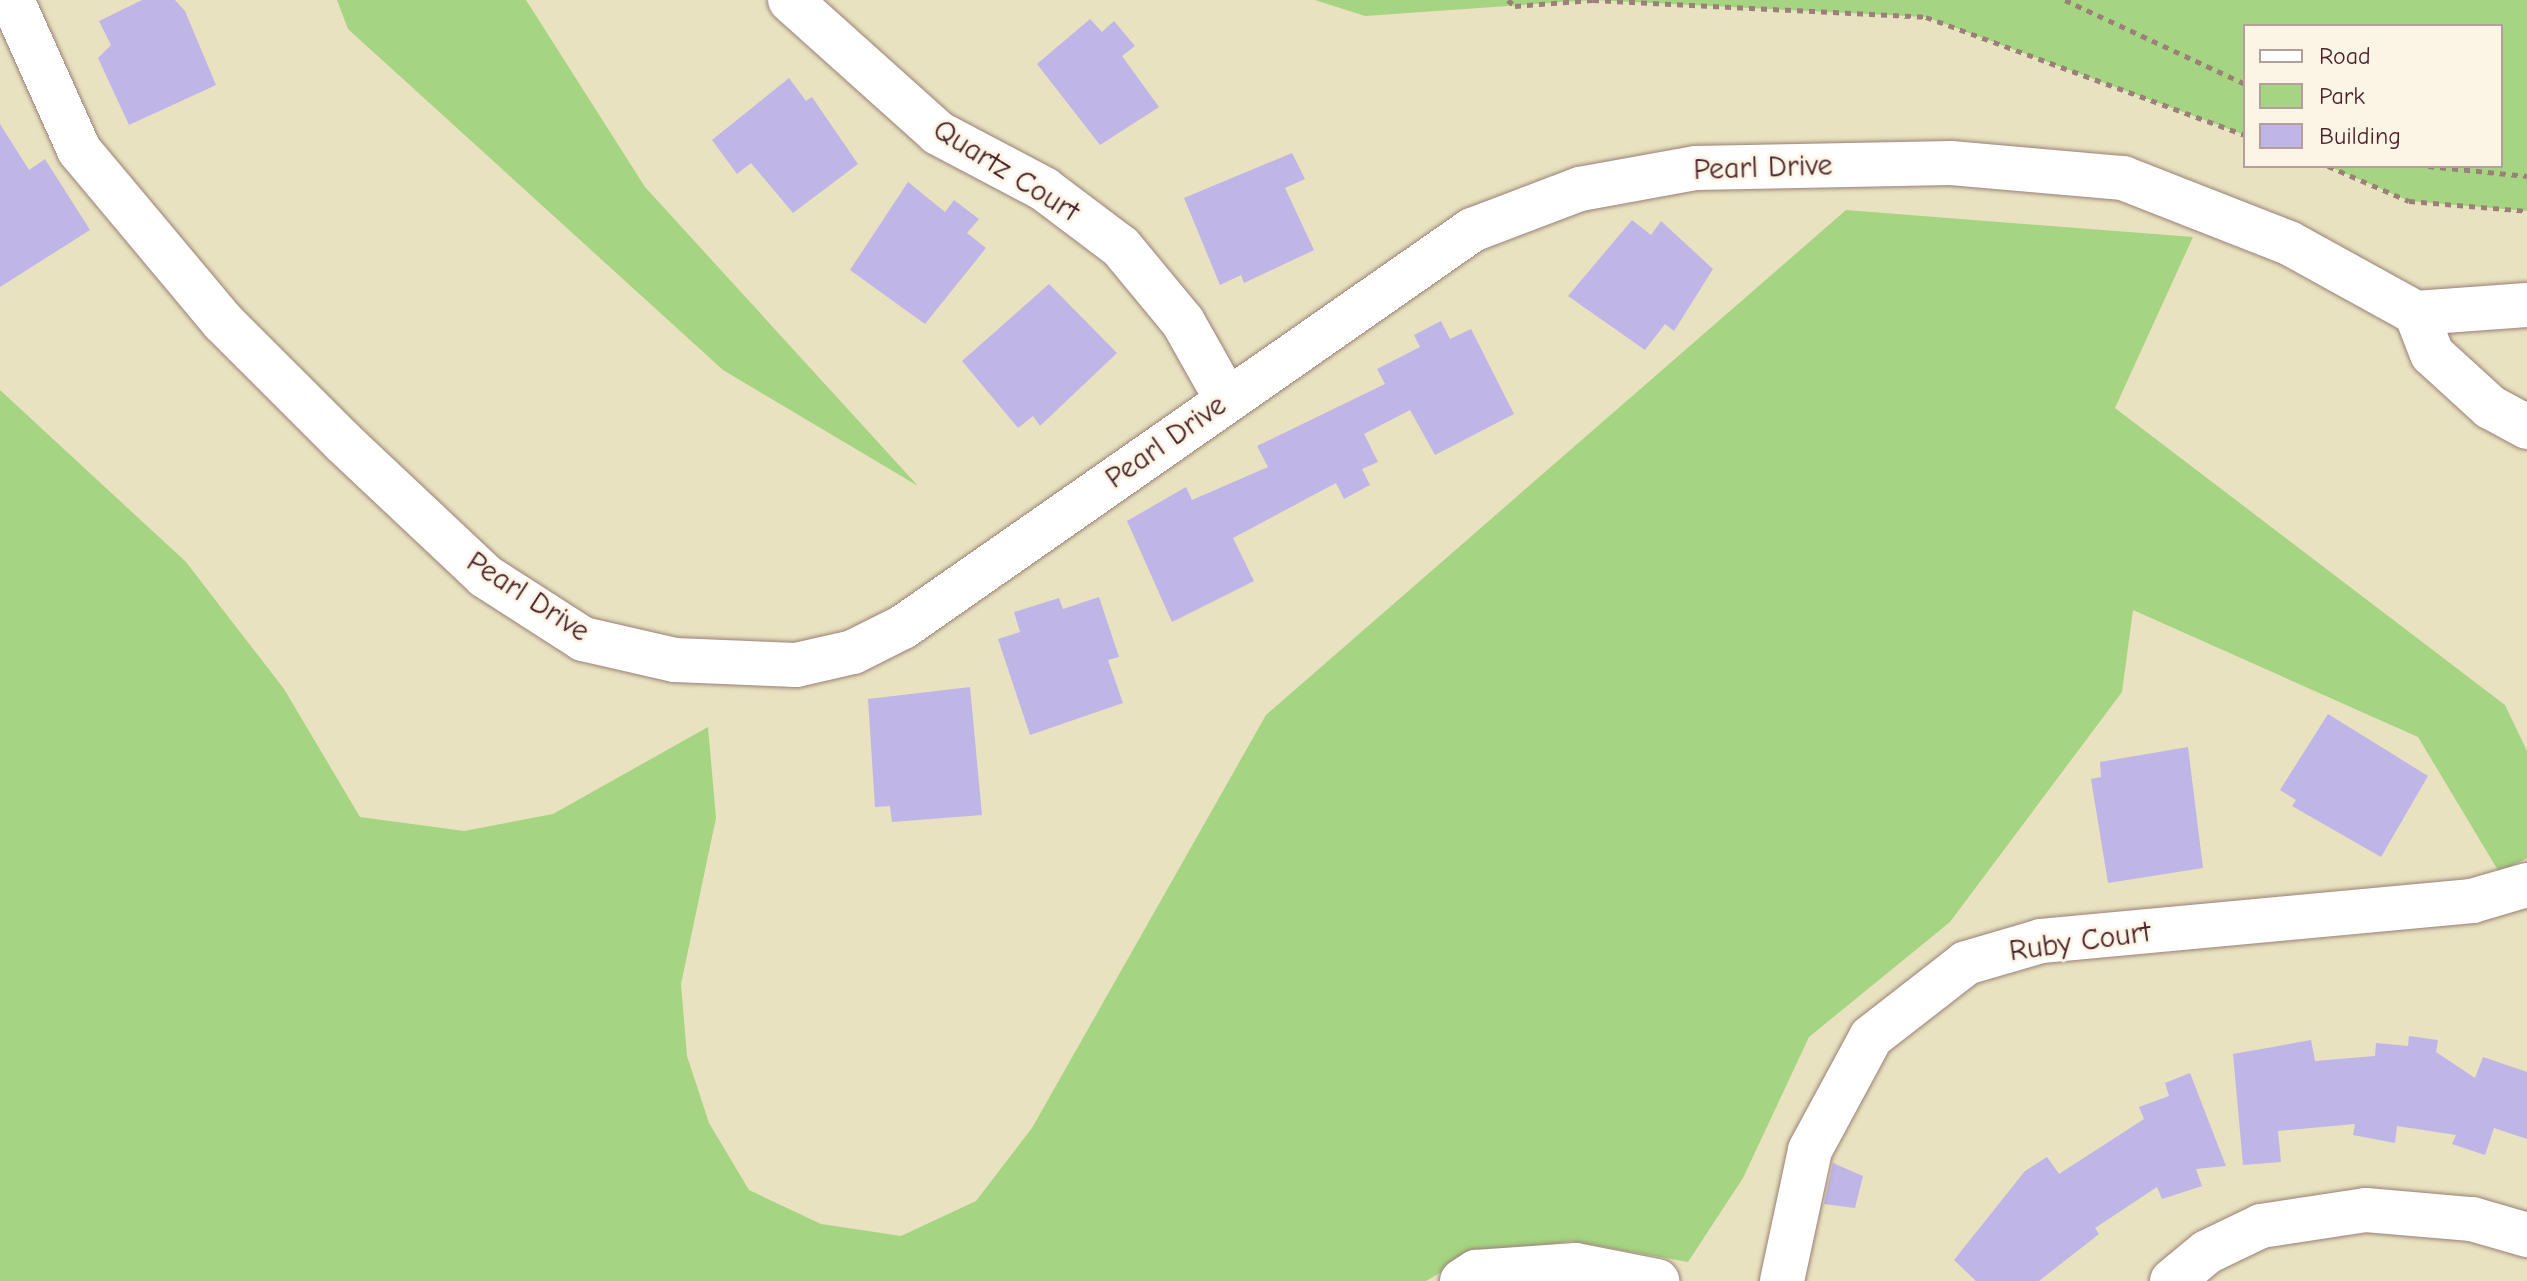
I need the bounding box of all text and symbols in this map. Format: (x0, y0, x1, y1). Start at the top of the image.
legend (2243, 24, 2503, 168)
text: Road (2319, 42, 2371, 70)
text: Park (2319, 82, 2365, 110)
street label: Quartz Court (926, 112, 1086, 230)
text: Building (2319, 122, 2401, 150)
street label: Pearl Drive (1693, 148, 1833, 188)
street label: Pearl Drive (1099, 387, 1233, 497)
street label: Pearl Drive (460, 544, 596, 650)
street label: Ruby Court (2007, 914, 2153, 970)

